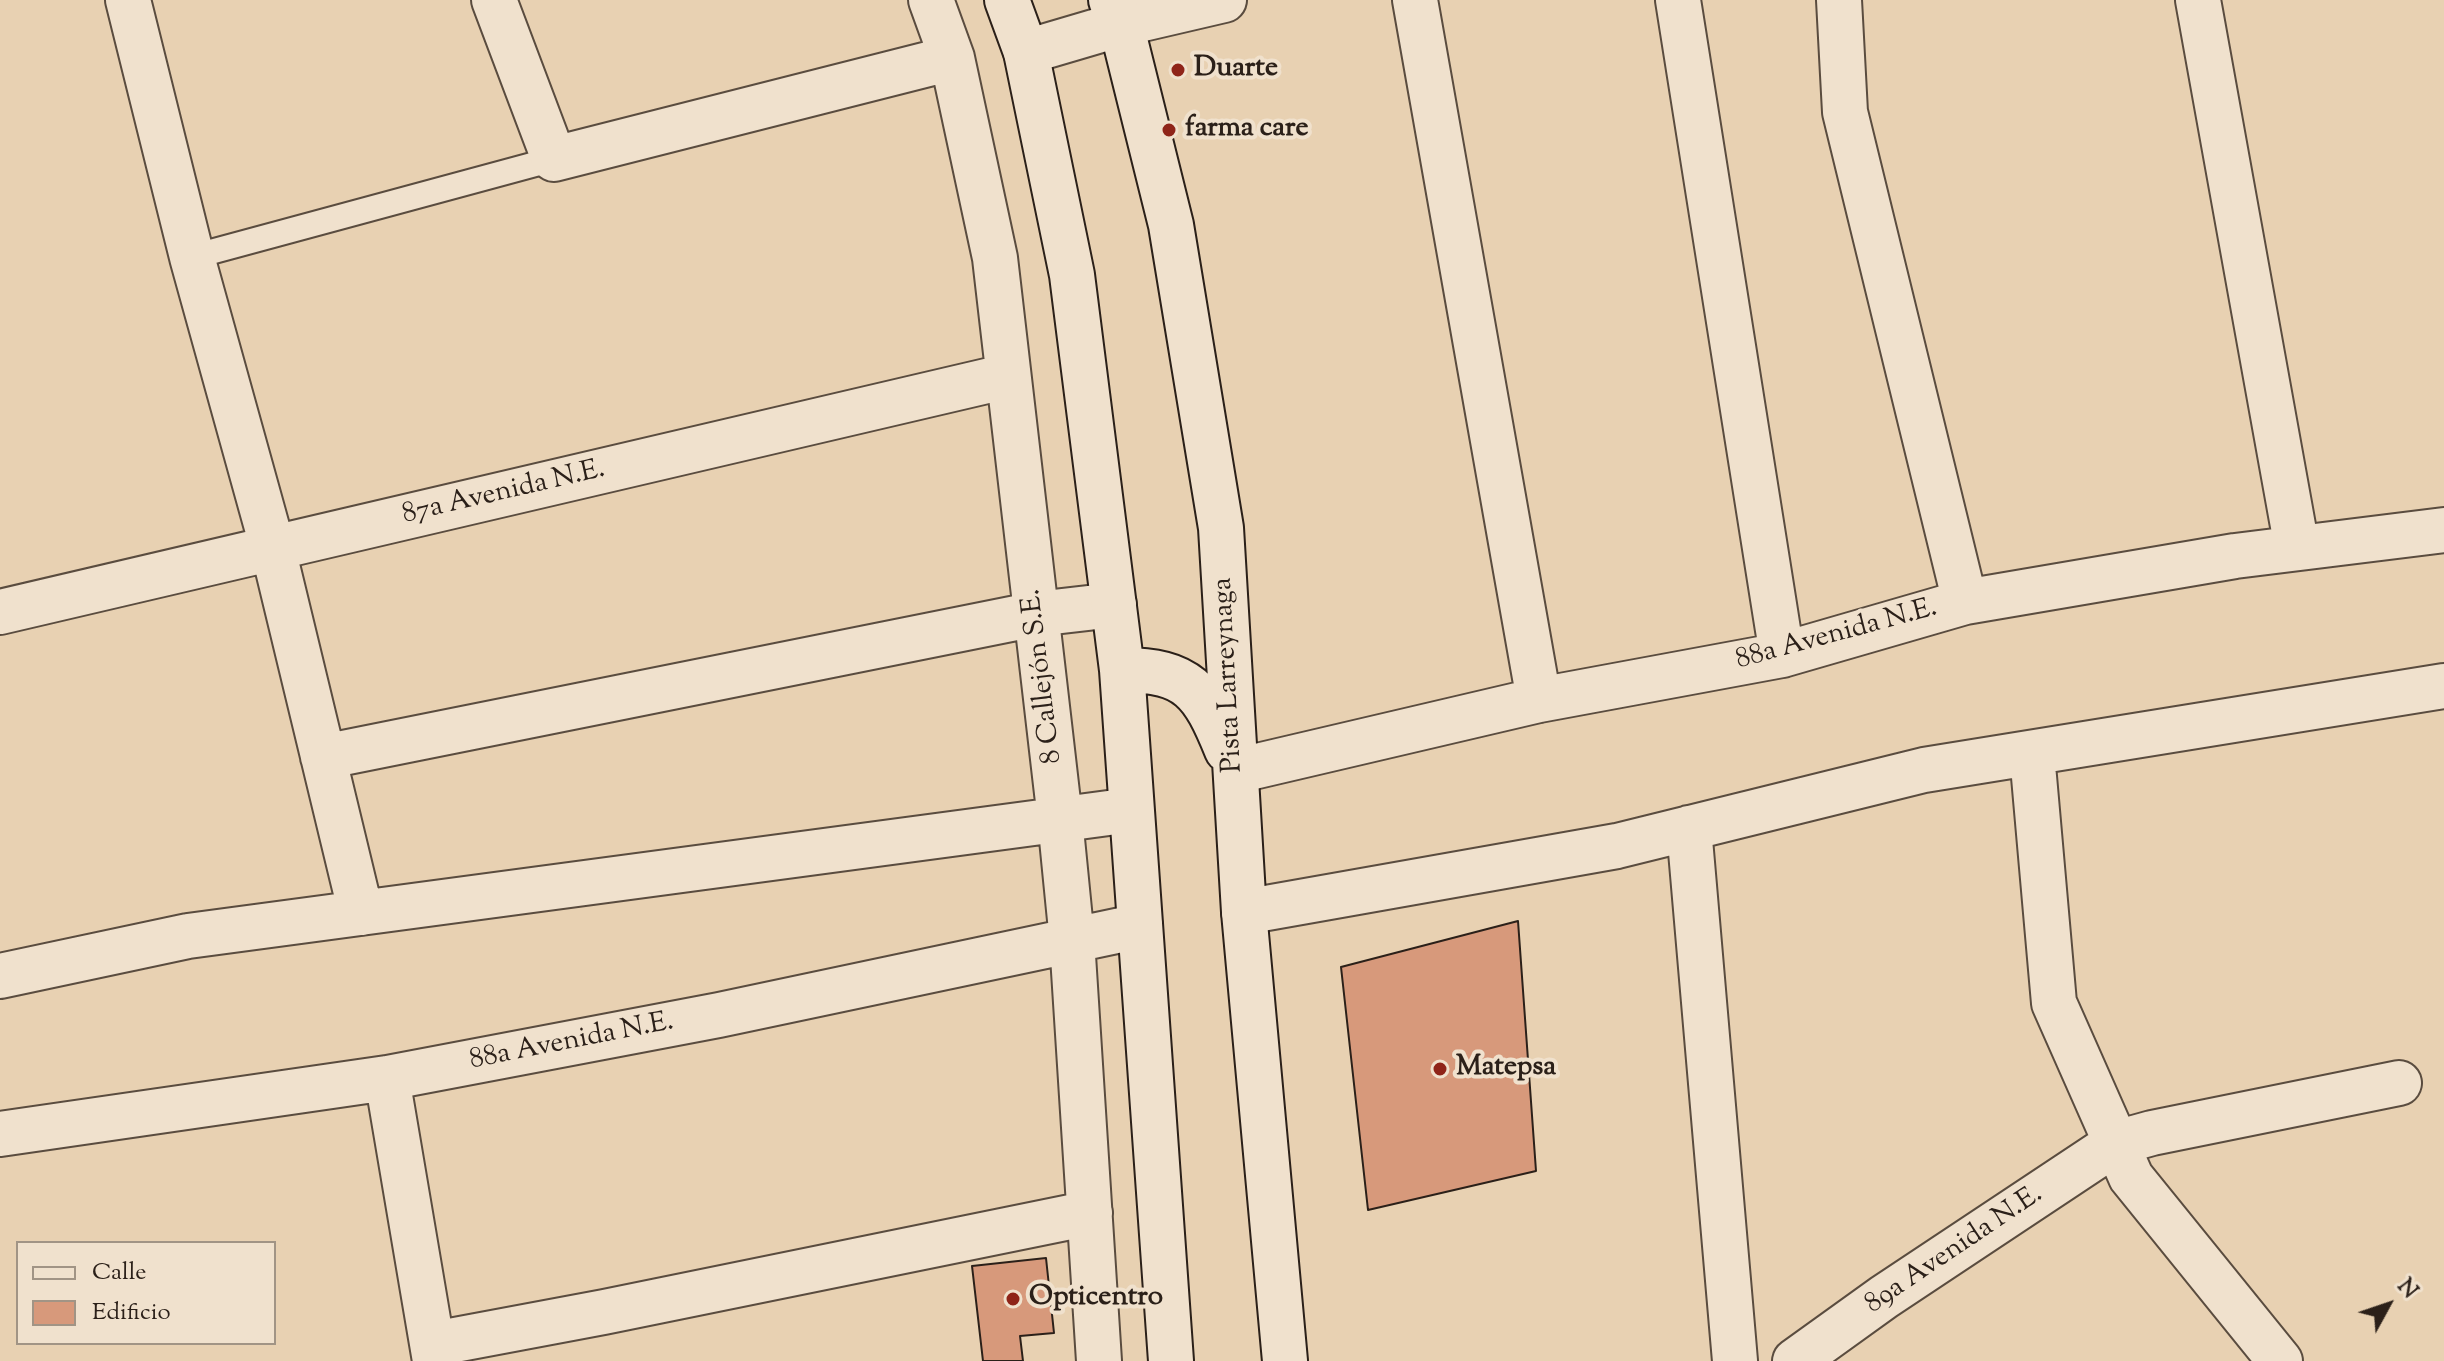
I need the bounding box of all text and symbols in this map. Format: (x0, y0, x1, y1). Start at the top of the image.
place label: Duarte (1194, 53, 1278, 87)
marker: Duarte (1169, 61, 1187, 79)
place label: farma care (1185, 113, 1308, 147)
marker: farma care (1160, 121, 1178, 139)
street label: 87a Avenida N.E. (399, 454, 609, 534)
street label: Pista Larreynaga (1208, 577, 1252, 773)
street label: 8 Callejón S.E. (1017, 587, 1071, 765)
street label: 88a Avenida N.E. (1733, 593, 1941, 679)
street label: 88a Avenida N.E. (467, 1007, 677, 1079)
place label: Matepsa (1456, 1052, 1556, 1086)
marker: Matepsa (1431, 1060, 1449, 1078)
street label: 89a Avenida N.E. (1860, 1179, 2050, 1323)
legend (16, 1241, 276, 1345)
text: Calle (92, 1256, 146, 1290)
north arrow (2348, 1265, 2428, 1345)
text: N (2388, 1273, 2424, 1307)
place label: Opticentro (1029, 1282, 1163, 1316)
marker: Opticentro (1004, 1290, 1022, 1308)
text: Edificio (92, 1296, 171, 1330)

